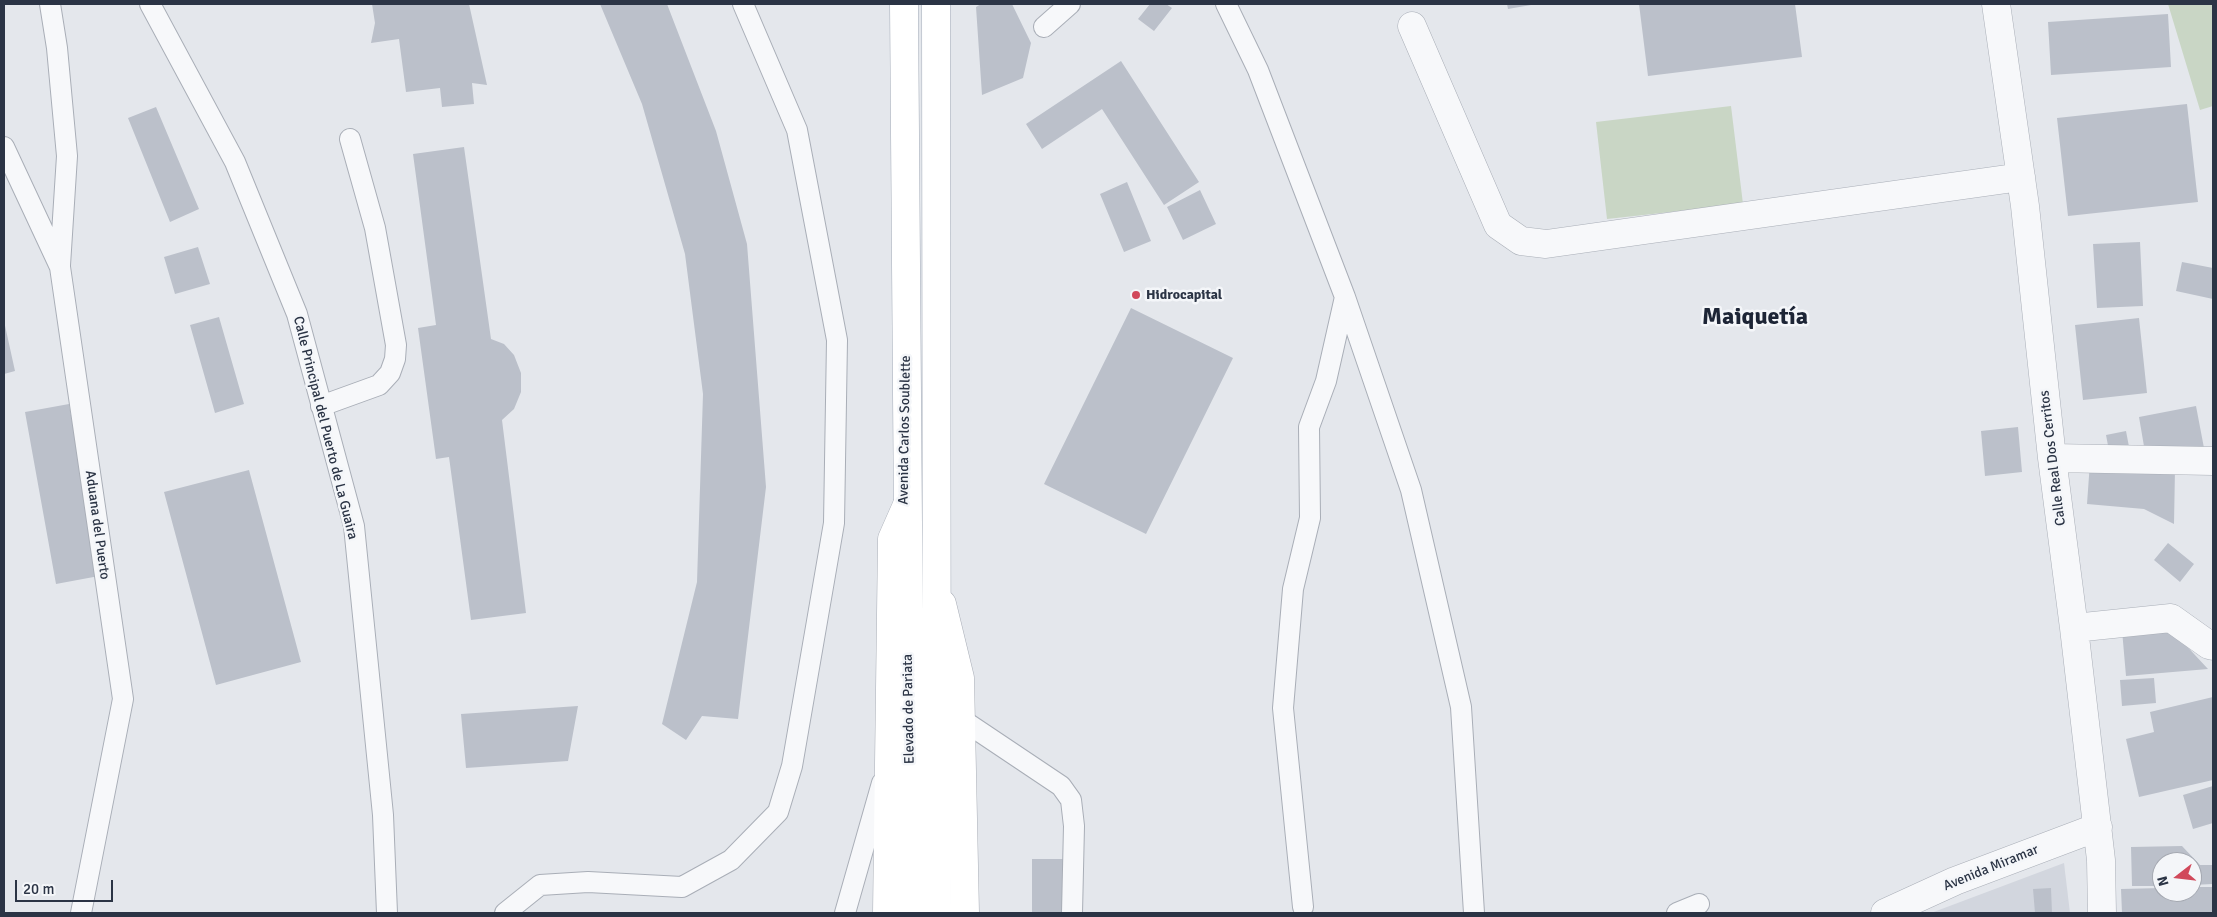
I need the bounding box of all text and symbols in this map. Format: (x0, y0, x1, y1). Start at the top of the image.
place label: Hidrocapital (1146, 287, 1222, 303)
marker: Hidrocapital (1130, 289, 1142, 301)
district label: Maiquetía (1702, 304, 1808, 332)
street label: Calle Principal del Puerto de La Guaira (289, 315, 361, 541)
street label: Avenida Carlos Soublette (895, 355, 915, 505)
street label: Calle Real Dos Cerritos (2036, 389, 2070, 527)
street label: Aduana del Puerto (81, 469, 113, 581)
street label: Elevado de Pariata (900, 654, 918, 764)
street label: Avenida Miramar (1941, 841, 2041, 895)
north arrow (2152, 852, 2202, 902)
scale bar (18, 870, 115, 902)
text: N (2154, 874, 2173, 888)
text: 20 m (23, 880, 54, 898)

